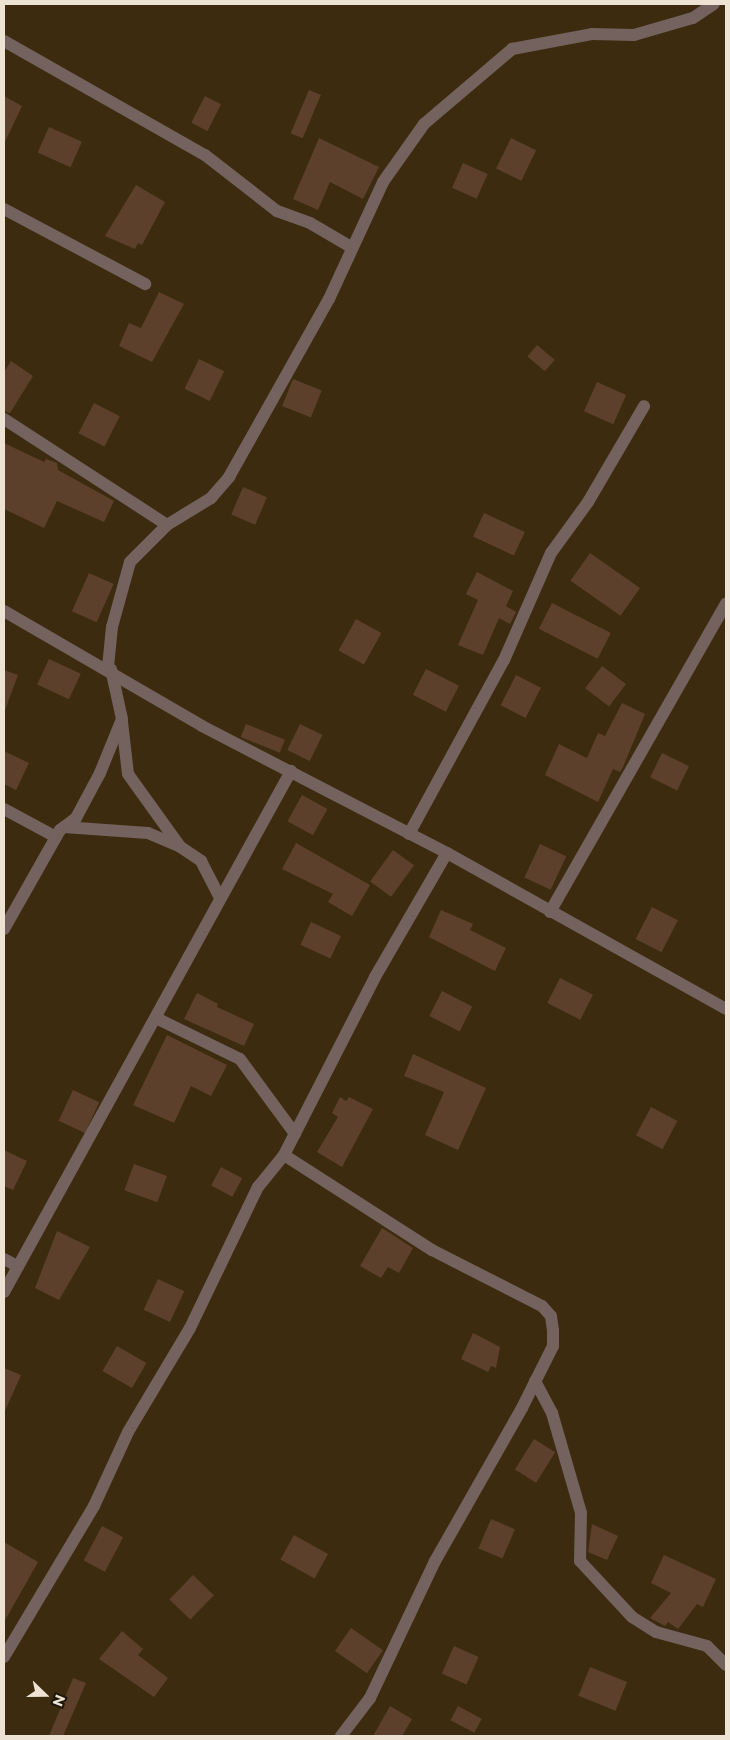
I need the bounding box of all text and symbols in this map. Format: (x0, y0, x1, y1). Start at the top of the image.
north arrow (20, 1670, 70, 1720)
text: N (48, 1692, 69, 1709)

